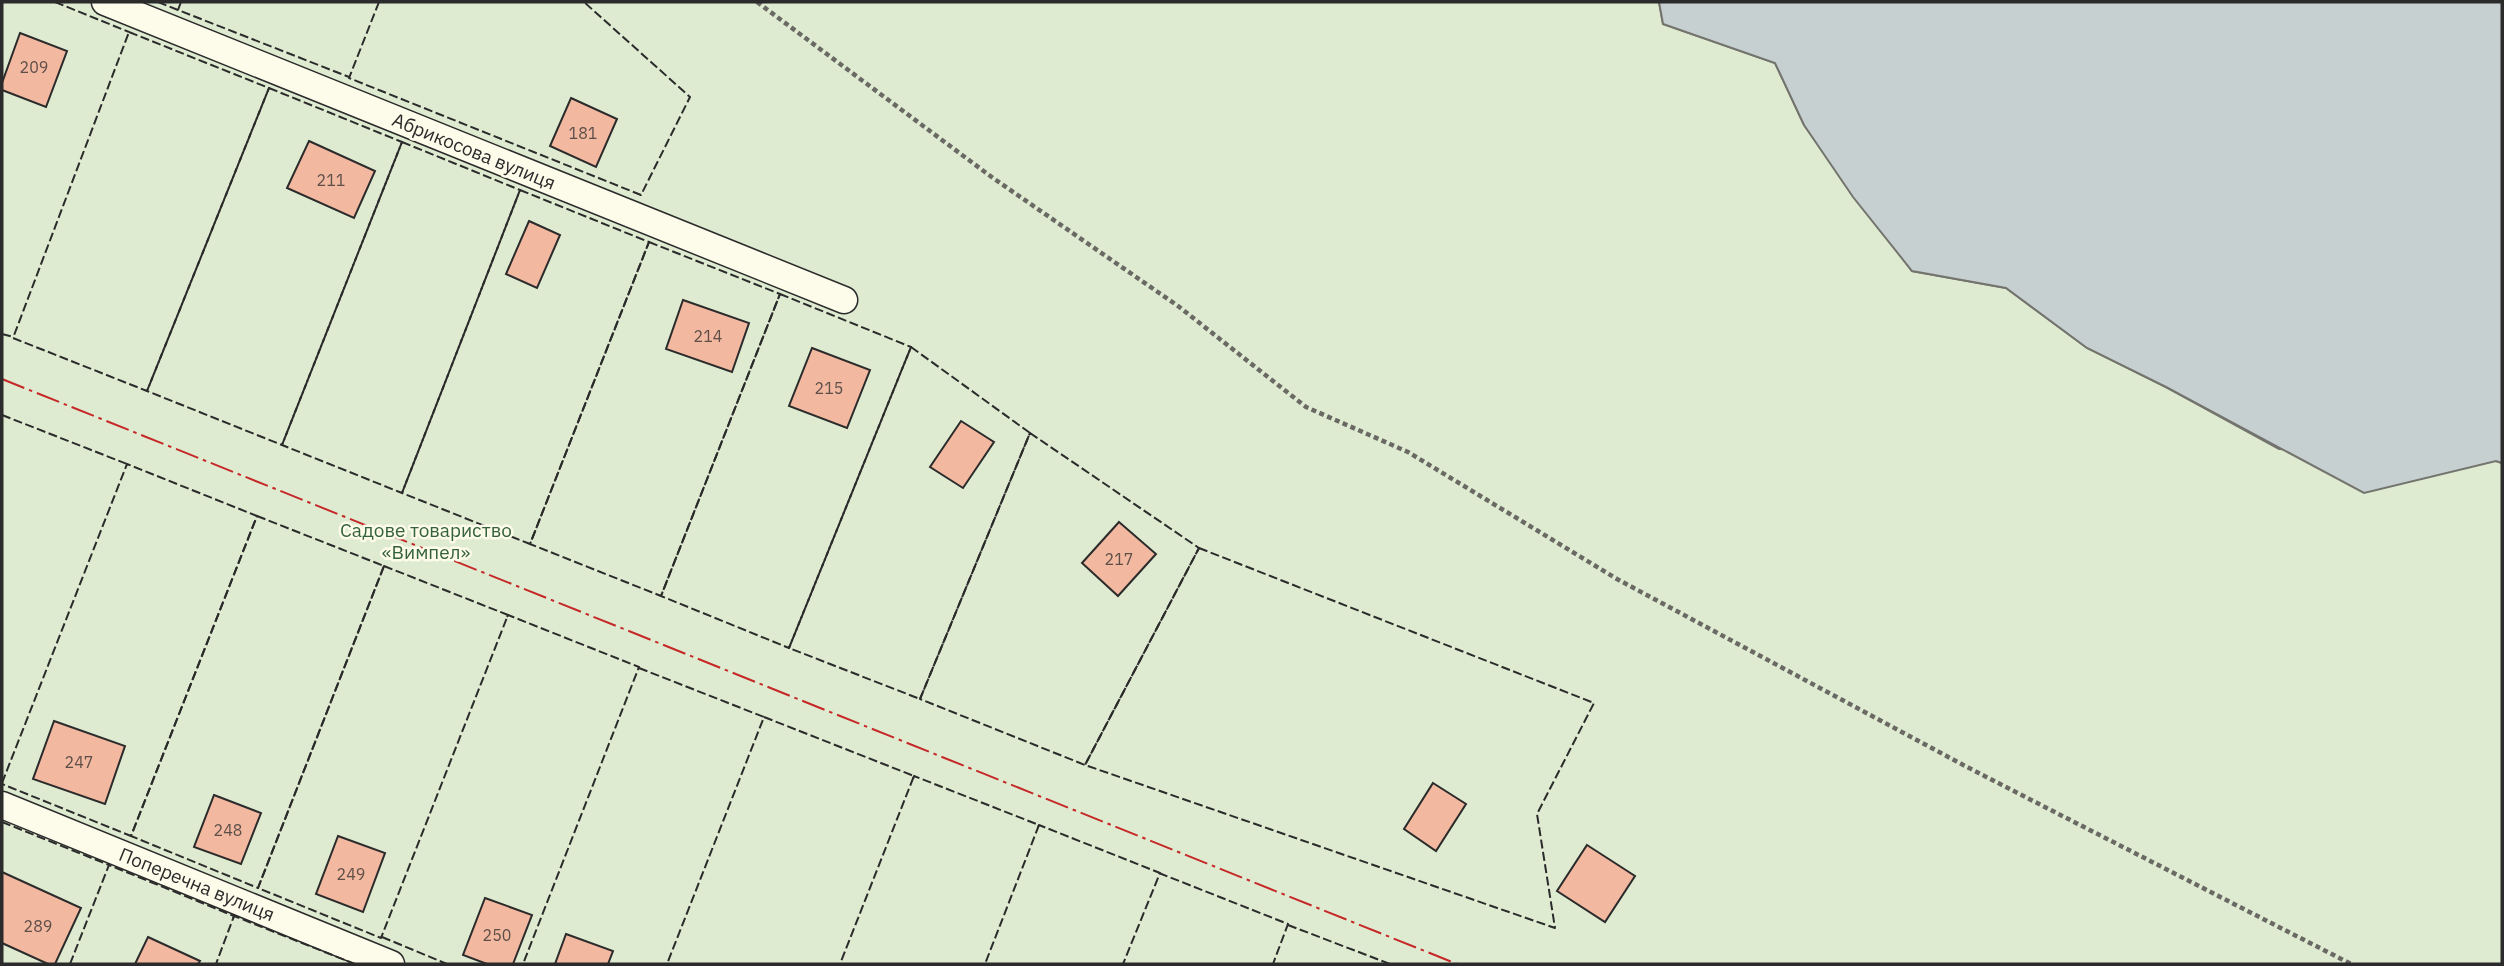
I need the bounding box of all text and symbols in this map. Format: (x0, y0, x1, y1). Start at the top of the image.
house number: 209 (20, 57, 48, 77)
street label: Абрикосова вулиця (389, 107, 559, 195)
house number: 181 (569, 123, 597, 143)
house number: 211 (317, 170, 345, 190)
house number: 214 (694, 326, 722, 346)
house number: 215 (815, 378, 843, 398)
park label: Садове товариство «Вимпел» (340, 518, 512, 564)
house number: 217 (1105, 549, 1133, 569)
house number: 247 (65, 752, 93, 772)
house number: 248 (214, 820, 242, 840)
street label: Поперечна вулиця (116, 842, 278, 926)
house number: 249 (337, 864, 365, 884)
house number: 289 (24, 916, 52, 936)
house number: 250 (483, 925, 511, 945)

